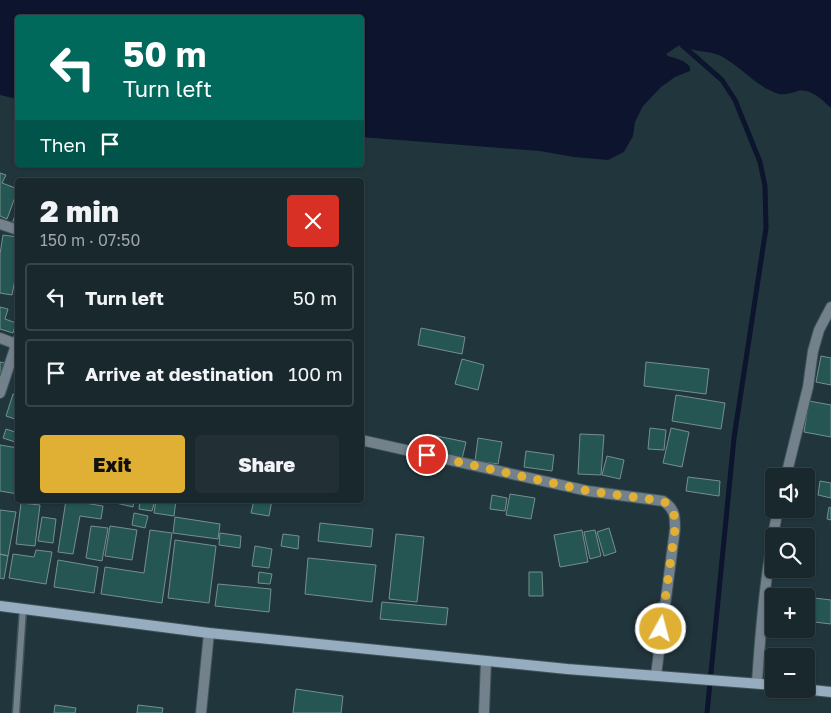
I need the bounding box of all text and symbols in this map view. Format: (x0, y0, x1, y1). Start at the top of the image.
text: 50 m (123, 33, 206, 75)
icon: left (40, 35, 105, 100)
text: Turn left (123, 75, 212, 102)
icon: arrive (96, 130, 124, 158)
text: Then (40, 133, 86, 156)
text: 2 min (40, 193, 119, 229)
button: close (287, 195, 339, 247)
text: 150 m · 07:50 (40, 230, 140, 250)
icon: left (42, 283, 70, 311)
text: Turn left (85, 286, 164, 309)
text: 50 m (293, 286, 337, 309)
icon: arrive (42, 359, 70, 387)
text: Arrive at destination (85, 362, 273, 385)
text: 100 m (288, 362, 343, 385)
pin (406, 434, 448, 476)
button: Exit (40, 435, 185, 493)
button: Share (195, 435, 339, 493)
icon: arrive (413, 441, 441, 469)
map controls (765, 468, 815, 698)
button: sound (765, 468, 815, 518)
button: search (765, 528, 815, 578)
button: + (765, 588, 815, 638)
position arrow (634, 602, 686, 654)
button: − (765, 648, 815, 698)

